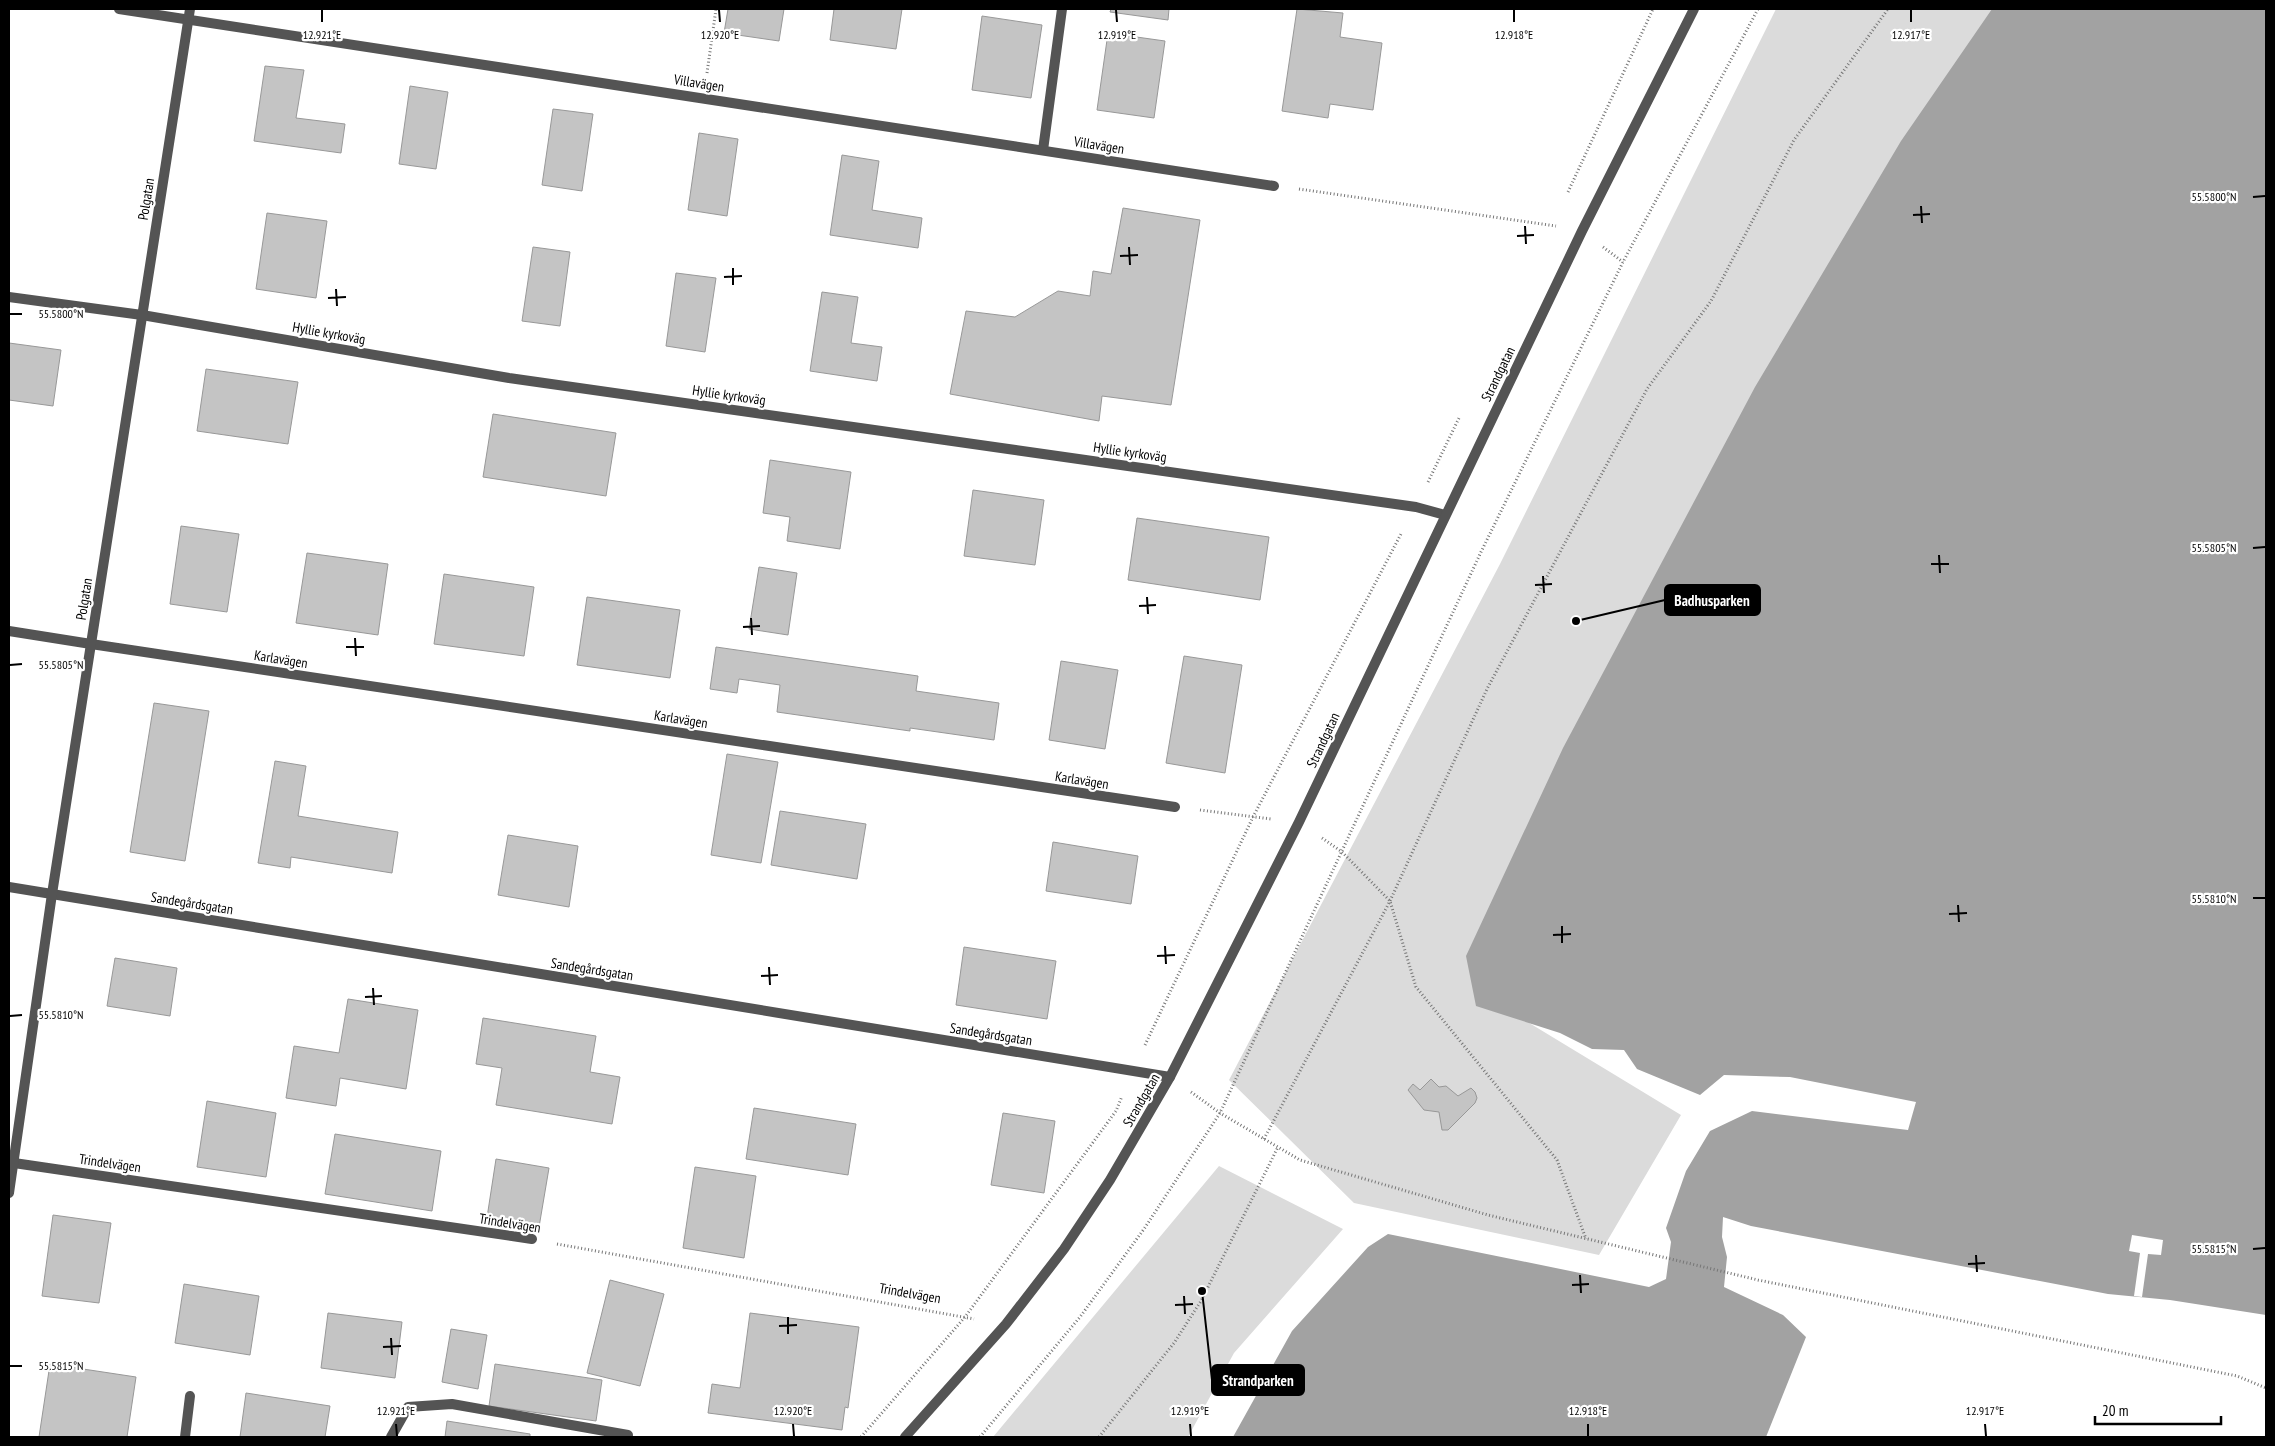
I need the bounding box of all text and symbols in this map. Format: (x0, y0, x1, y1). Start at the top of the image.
text: 12.921°E (303, 27, 341, 42)
text: 12.920°E (701, 27, 739, 42)
text: 12.919°E (1098, 27, 1136, 42)
text: 12.918°E (1495, 27, 1533, 42)
text: 12.917°E (1892, 27, 1930, 42)
street label: Villavägen (672, 70, 725, 96)
street label: Villavägen (1072, 132, 1125, 158)
street label: Polgatan (134, 177, 158, 221)
text: 55.5800°N (2191, 189, 2237, 204)
text: 55.5800°N (38, 306, 84, 321)
street label: Hyllie kyrkoväg (291, 318, 367, 348)
street label: Strandgatan (1477, 344, 1519, 404)
street label: Hyllie kyrkoväg (691, 381, 767, 409)
street label: Hyllie kyrkoväg (1092, 438, 1168, 466)
text: 55.5805°N (2191, 540, 2237, 555)
street label: Polgatan (72, 577, 96, 621)
callout: Badhusparken (1665, 585, 1760, 615)
text: Badhusparken (1674, 591, 1750, 610)
street label: Karlavägen (253, 646, 309, 672)
text: 55.5805°N (38, 657, 84, 672)
street label: Karlavägen (653, 706, 709, 732)
street label: Strandgatan (1302, 710, 1344, 770)
street label: Karlavägen (1054, 767, 1110, 793)
street label: Sandegårdsgatan (150, 888, 234, 918)
text: 55.5810°N (2191, 891, 2237, 906)
street label: Sandegårdsgatan (550, 954, 634, 984)
text: 55.5810°N (38, 1007, 84, 1022)
street label: Sandegårdsgatan (949, 1019, 1033, 1049)
street label: Strandgatan (1119, 1070, 1163, 1130)
street label: Trindelvägen (78, 1150, 142, 1176)
street label: Trindelvägen (478, 1209, 542, 1237)
text: 55.5815°N (2191, 1241, 2237, 1256)
street label: Trindelvägen (878, 1279, 942, 1307)
text: 55.5815°N (38, 1358, 84, 1373)
callout: Strandparken (1212, 1365, 1304, 1395)
text: Strandparken (1222, 1371, 1294, 1390)
scale bar (2095, 1394, 2221, 1426)
text: 20 m (2102, 1401, 2128, 1420)
text: 12.921°E (377, 1403, 415, 1418)
text: 12.920°E (774, 1403, 812, 1418)
text: 12.919°E (1171, 1403, 1209, 1418)
text: 12.918°E (1569, 1403, 1607, 1418)
text: 12.917°E (1966, 1403, 2004, 1418)

